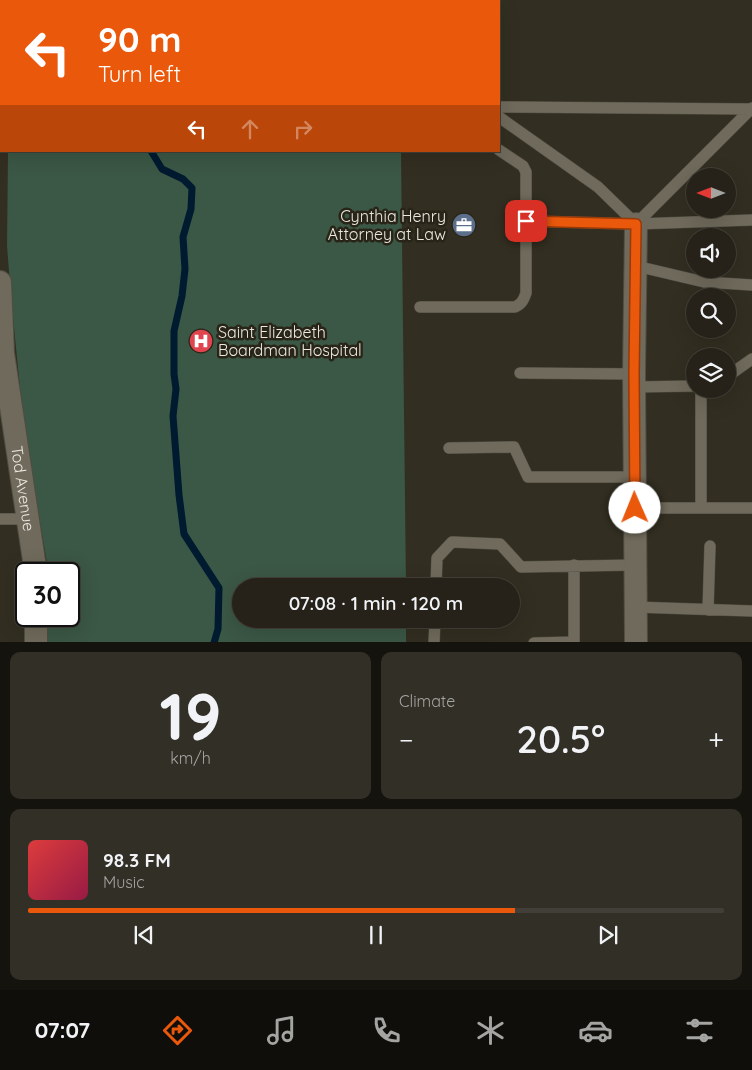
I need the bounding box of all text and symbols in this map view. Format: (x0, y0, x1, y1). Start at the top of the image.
text: 90 m (98, 17, 181, 61)
icon: left (15, 20, 80, 85)
text: Turn left (98, 60, 181, 88)
icon: left (183, 115, 211, 143)
icon: ahead (236, 115, 264, 143)
icon: right (289, 115, 317, 143)
north arrow (686, 168, 736, 218)
map controls (686, 168, 736, 398)
pin (505, 200, 547, 242)
place label: Cynthia Henry Attorney at Law (328, 206, 446, 244)
icon: arrive (512, 207, 540, 235)
office icon: Cynthia Henry Attorney at Law (451, 212, 477, 238)
button: sound (686, 228, 736, 278)
button: search (686, 288, 736, 338)
place label: Saint Elizabeth Boardman Hospital (218, 322, 362, 360)
hospital icon: Saint Elizabeth Boardman Hospital (188, 328, 214, 354)
button: layers (686, 348, 736, 398)
street label: Tod Avenue (7, 444, 39, 533)
position arrow (608, 481, 660, 533)
speed limit sign: 30 (15, 562, 80, 627)
text: 07:08 · 1 min · 120 m (289, 591, 463, 615)
text: 19 (159, 675, 222, 756)
text: Climate (399, 691, 455, 711)
text: 20.5° (516, 715, 605, 763)
text: − (399, 722, 414, 757)
text: + (708, 722, 724, 757)
text: km/h (170, 748, 211, 768)
text: 98.3 FM (103, 848, 171, 872)
text: Music (103, 872, 145, 892)
icon: previous (130, 921, 158, 949)
icon: pause (362, 921, 390, 949)
icon: next (594, 921, 622, 949)
icon: directions (160, 1013, 195, 1048)
icon: music (264, 1013, 299, 1048)
icon: phone (369, 1013, 404, 1048)
icon: climate (473, 1013, 508, 1048)
icon: car (578, 1013, 613, 1048)
icon: filters (682, 1013, 717, 1048)
text: 07:07 (35, 1016, 90, 1044)

